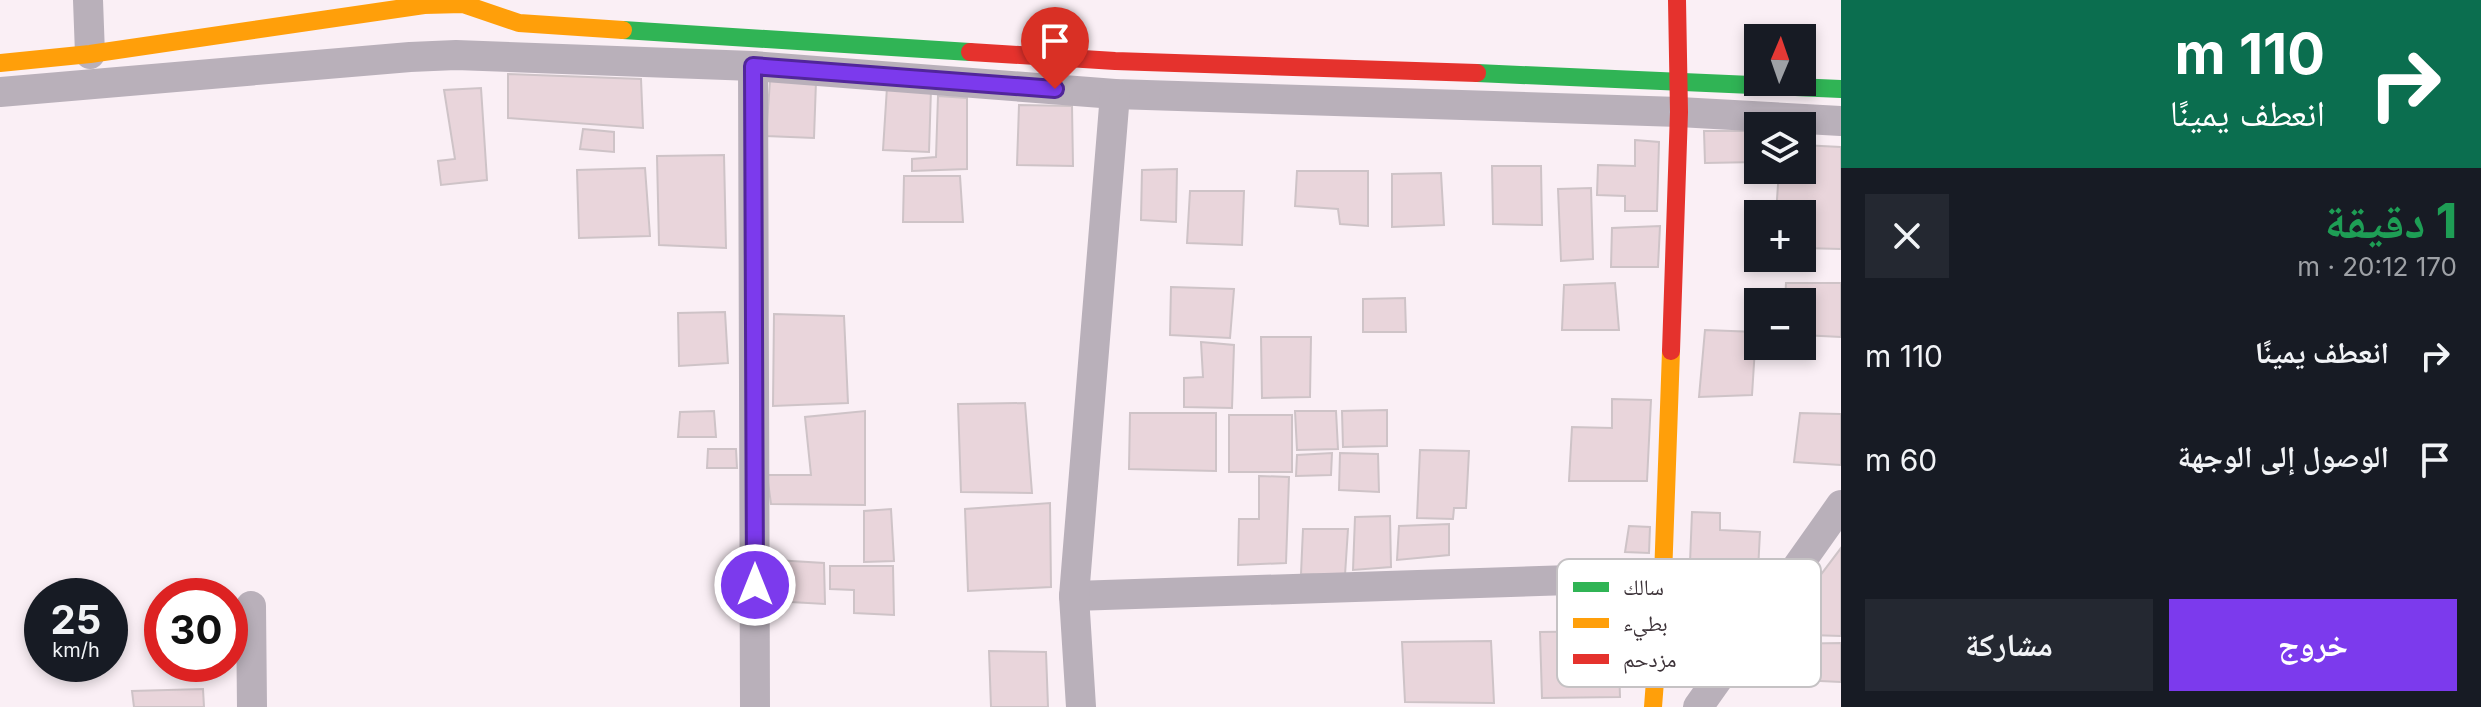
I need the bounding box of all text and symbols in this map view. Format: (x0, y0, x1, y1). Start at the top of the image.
pin (1021, 7, 1089, 89)
icon: arrive (1033, 19, 1077, 63)
text: 110 m (2175, 20, 2325, 88)
north arrow (1744, 24, 1816, 96)
map controls (1744, 24, 1816, 360)
icon: right (2353, 32, 2457, 136)
text: انعطف يمينًا (2170, 91, 2325, 135)
button: layers (1744, 112, 1816, 184)
text: 1 دقيقة (2325, 191, 2457, 250)
button: close (1865, 194, 1949, 278)
button: + (1744, 200, 1816, 272)
text: 170 m · 20:12 (2297, 251, 2457, 282)
button: − (1744, 288, 1816, 360)
text: انعطف يمينًا (2255, 334, 2389, 370)
icon: right (2413, 334, 2457, 378)
text: 110 m (1865, 338, 1943, 374)
text: الوصول إلى الوجهة (2178, 438, 2389, 474)
icon: arrive (2413, 438, 2457, 482)
text: 60 m (1865, 442, 1937, 478)
position arrow (713, 543, 797, 627)
legend (1557, 559, 1821, 687)
text: سالك (1623, 574, 1664, 600)
speed limit sign: 30 (144, 578, 248, 682)
text: 25 (51, 595, 101, 644)
button: مشاركة (1865, 599, 2153, 691)
button: خروج (2169, 599, 2457, 691)
text: بطيء (1623, 610, 1668, 641)
text: km/h (52, 638, 100, 662)
text: مزدحم (1623, 646, 1677, 674)

